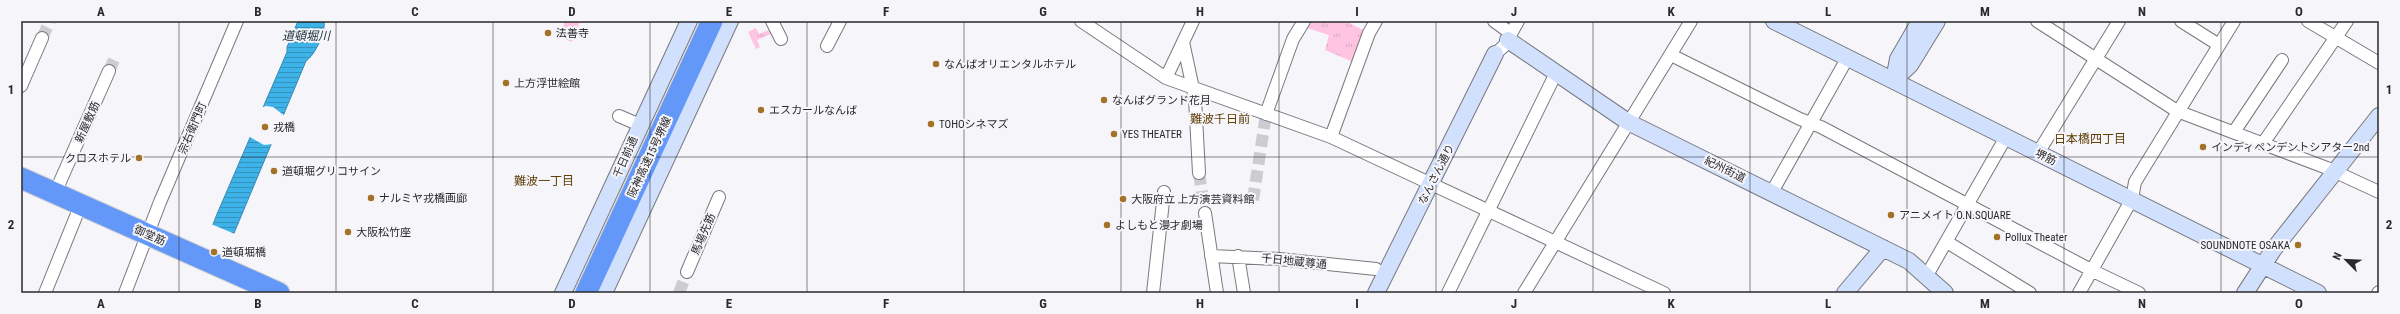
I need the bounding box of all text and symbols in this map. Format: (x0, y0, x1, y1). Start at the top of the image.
text: A (97, 4, 105, 19)
text: B (254, 4, 262, 19)
text: C (411, 4, 419, 19)
text: D (568, 4, 576, 19)
text: E (726, 4, 733, 19)
text: F (883, 4, 889, 19)
text: G (1039, 4, 1047, 19)
text: H (1196, 4, 1204, 19)
text: I (1355, 4, 1359, 19)
text: J (1511, 4, 1517, 19)
text: K (1667, 4, 1675, 19)
text: L (1825, 4, 1831, 19)
text: M (1980, 4, 1990, 19)
text: N (2138, 4, 2146, 19)
text: O (2295, 4, 2303, 19)
place label: 法善寺 (556, 27, 589, 40)
marker: 法善寺 (543, 28, 553, 38)
water label: 道頓堀川 (282, 29, 332, 43)
place label: なんばオリエンタルホテル (944, 58, 1076, 71)
marker: なんばオリエンタルホテル (931, 59, 941, 69)
place label: 上方浮世絵館 (514, 77, 580, 90)
marker: 上方浮世絵館 (501, 78, 511, 88)
text: 1 (8, 82, 14, 97)
text: 1 (2386, 82, 2392, 97)
place label: なんばグランド花月 (1112, 94, 1211, 107)
marker: なんばグランド花月 (1099, 95, 1109, 105)
street label: 新屋敷筋 (73, 99, 102, 145)
street label: 宗右衛門町 (176, 100, 209, 156)
place label: エスカールなんば (769, 104, 857, 117)
marker: エスカールなんば (756, 105, 766, 115)
district label: 難波千日前 (1190, 112, 1250, 126)
street label: 阪神高速15号堺線 (625, 115, 674, 200)
place label: TOHOシネマズ (939, 118, 1009, 131)
marker: TOHOシネマズ (926, 119, 936, 129)
place label: 戎橋 (273, 121, 295, 134)
marker: 戎橋 (260, 122, 270, 132)
place label: YES THEATER (1122, 128, 1182, 141)
marker: YES THEATER (1109, 129, 1119, 139)
district label: 日本橋四丁目 (2054, 132, 2126, 146)
street label: 千日前通 (611, 134, 640, 180)
place label: インディペンデントシアター2nd (2211, 141, 2369, 154)
street label: なんさん通り (1416, 142, 1457, 207)
marker: インディペンデントシアター2nd (2198, 142, 2208, 152)
street label: 堺筋 (2033, 147, 2059, 168)
place label: クロスホテル (65, 152, 131, 165)
marker: クロスホテル (134, 153, 144, 163)
street label: 紀州街道 (1702, 154, 1747, 185)
place label: 道頓堀グリコサイン (282, 165, 381, 178)
marker: 道頓堀グリコサイン (269, 166, 279, 176)
district label: 難波一丁目 (514, 174, 574, 188)
place label: ナルミヤ戎橋画廊 (379, 192, 467, 205)
marker: ナルミヤ戎橋画廊 (366, 193, 376, 203)
place label: 大阪府立 上方演芸資料館 (1131, 193, 1255, 206)
marker: 大阪府立 上方演芸資料館 (1118, 194, 1128, 204)
place label: アニメイト O.N.SQUARE (1899, 209, 2012, 222)
marker: アニメイト O.N.SQUARE (1886, 210, 1896, 220)
street label: 馬場先筋 (689, 211, 718, 257)
text: 2 (8, 217, 15, 232)
text: 2 (2386, 217, 2393, 232)
place label: よしもと漫才劇場 (1115, 219, 1203, 232)
marker: よしもと漫才劇場 (1102, 220, 1112, 230)
street label: 御堂筋 (131, 222, 168, 248)
place label: 大阪松竹座 (356, 226, 411, 239)
marker: 大阪松竹座 (343, 227, 353, 237)
place label: Pollux Theater (2005, 231, 2068, 244)
marker: Pollux Theater (1992, 232, 2002, 242)
place label: SOUNDNOTE OSAKA (2200, 239, 2291, 252)
marker: SOUNDNOTE OSAKA (2293, 240, 2303, 250)
north arrow (2326, 240, 2366, 280)
place label: 道頓堀橋 (222, 246, 266, 259)
marker: 道頓堀橋 (209, 247, 219, 257)
text: N (2330, 250, 2345, 262)
street label: 千日地蔵尊通 (1260, 252, 1327, 271)
text: A (97, 296, 105, 311)
text: B (254, 296, 262, 311)
text: C (411, 296, 419, 311)
text: D (568, 296, 576, 311)
text: E (726, 296, 733, 311)
text: F (883, 296, 889, 311)
text: G (1039, 296, 1047, 311)
text: H (1196, 296, 1204, 311)
text: I (1355, 296, 1359, 311)
text: J (1511, 296, 1517, 311)
text: K (1667, 296, 1675, 311)
text: L (1825, 296, 1831, 311)
text: M (1980, 296, 1990, 311)
text: N (2138, 296, 2146, 311)
text: O (2295, 296, 2303, 311)

